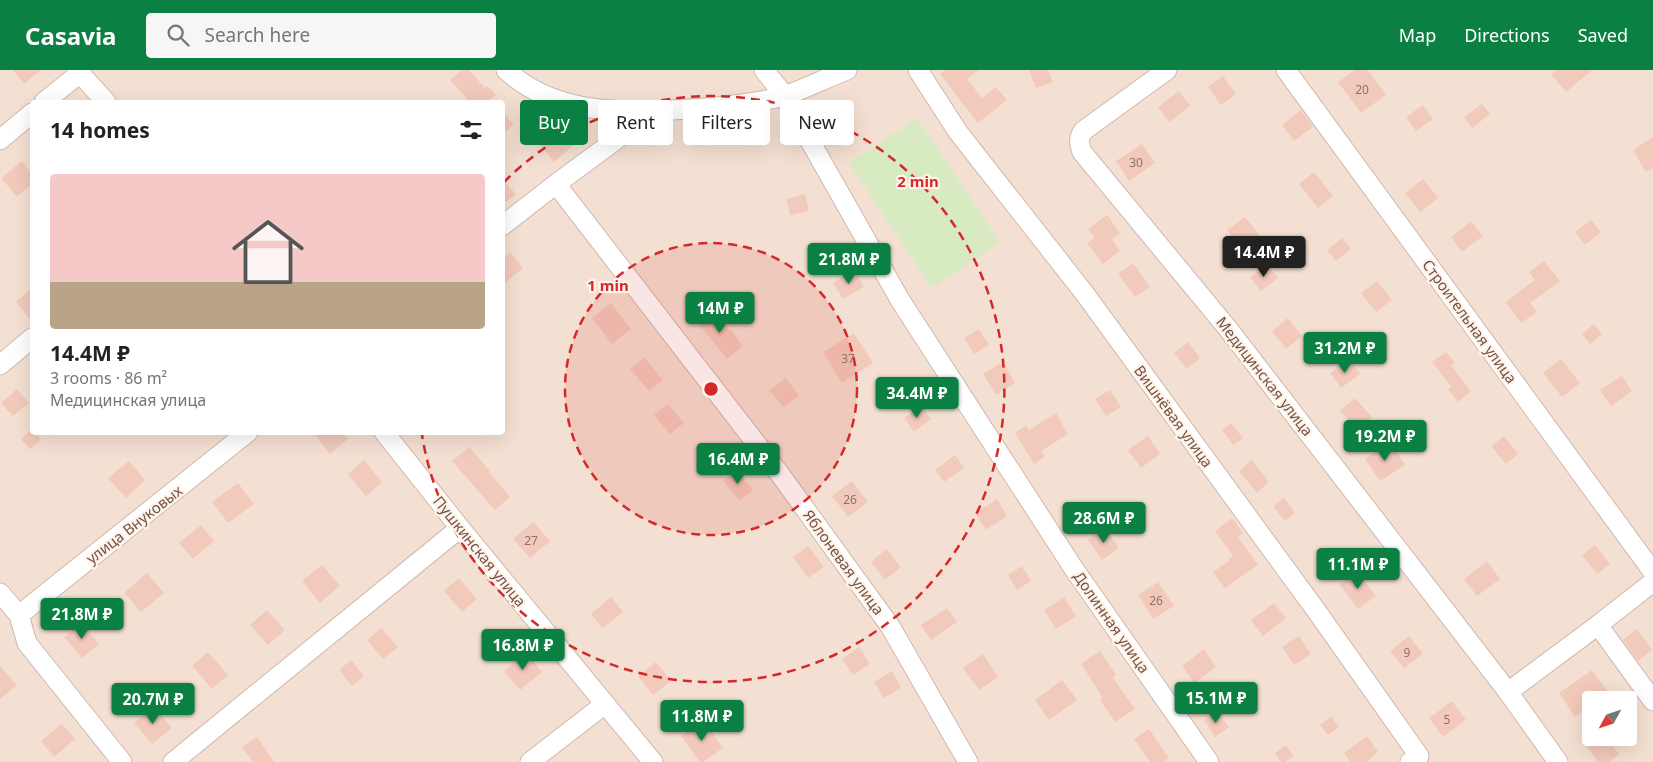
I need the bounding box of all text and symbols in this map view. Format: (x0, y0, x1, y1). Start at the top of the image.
search box (146, 13, 496, 58)
text: Casavia (25, 19, 116, 52)
icon: search (164, 21, 192, 49)
text: Search here (204, 22, 310, 48)
text: Map (1399, 23, 1436, 47)
text: Directions (1464, 23, 1550, 47)
text: Saved (1578, 23, 1628, 47)
house number: 20 (1355, 81, 1369, 98)
chip: Buy (520, 100, 588, 145)
chip: Rent (598, 100, 673, 145)
chip: Filters (683, 100, 770, 145)
chip: New (780, 100, 854, 145)
text: 14 homes (50, 116, 150, 144)
icon: filters (457, 116, 485, 144)
house number: 30 (1129, 154, 1143, 171)
text: 2 min (897, 171, 939, 191)
icon: home (223, 207, 313, 297)
pin: 14.4M ₽ (1218, 236, 1310, 278)
text: 14.4M ₽ (1234, 241, 1294, 263)
pin: 21.8M ₽ (803, 242, 895, 285)
text: 21.8M ₽ (819, 248, 879, 270)
street label: Строительная улица (1418, 255, 1522, 387)
text: 1 min (587, 275, 629, 295)
pin: 14M ₽ (685, 292, 755, 334)
text: 14M ₽ (696, 297, 744, 319)
street label: Медицинская улица (1212, 312, 1318, 440)
pin: 31.2M ₽ (1299, 332, 1391, 374)
text: 31.2M ₽ (1315, 337, 1375, 359)
text: 14.4M ₽ (50, 339, 130, 367)
house number: 37 (841, 350, 855, 367)
street label: Вишнёвая улица (1130, 361, 1218, 471)
text: 3 rooms · 86 m² (50, 367, 167, 389)
pin: 34.4M ₽ (871, 376, 963, 419)
centre of rings (702, 380, 720, 398)
text: 34.4M ₽ (887, 382, 947, 404)
text: Медицинская улица (50, 389, 206, 411)
pin: 19.2M ₽ (1339, 420, 1431, 462)
text: 19.2M ₽ (1355, 425, 1415, 447)
pin: 16.4M ₽ (692, 442, 784, 485)
text: 16.4M ₽ (708, 448, 768, 470)
street label: улица Внуковых (82, 480, 187, 568)
street label: Пушкинская улица (429, 491, 531, 611)
house number: 26 (843, 491, 857, 508)
pin: 28.6M ₽ (1058, 502, 1150, 544)
street label: Яблоневая улица (799, 505, 889, 619)
text: 28.6M ₽ (1074, 507, 1134, 529)
house number: 27 (524, 532, 538, 549)
pin: 11.1M ₽ (1312, 548, 1404, 590)
text: 11.1M ₽ (1328, 553, 1388, 575)
street label: Долинная улица (1069, 567, 1155, 677)
house number: 26 (1149, 592, 1163, 609)
pin: 21.8M ₽ (36, 598, 128, 640)
text: 21.8M ₽ (52, 603, 112, 625)
pin: 16.8M ₽ (477, 628, 569, 671)
text: 16.8M ₽ (493, 634, 553, 656)
house number: 9 (1404, 644, 1411, 661)
pin: 20.7M ₽ (107, 682, 199, 725)
pin: 15.1M ₽ (1170, 682, 1262, 724)
text: 15.1M ₽ (1186, 687, 1246, 709)
text: 20.7M ₽ (123, 688, 183, 710)
north arrow (1582, 691, 1638, 746)
map controls (1582, 691, 1637, 746)
pin: 11.8M ₽ (656, 700, 748, 742)
text: 11.8M ₽ (672, 705, 732, 727)
house number: 5 (1444, 711, 1451, 728)

